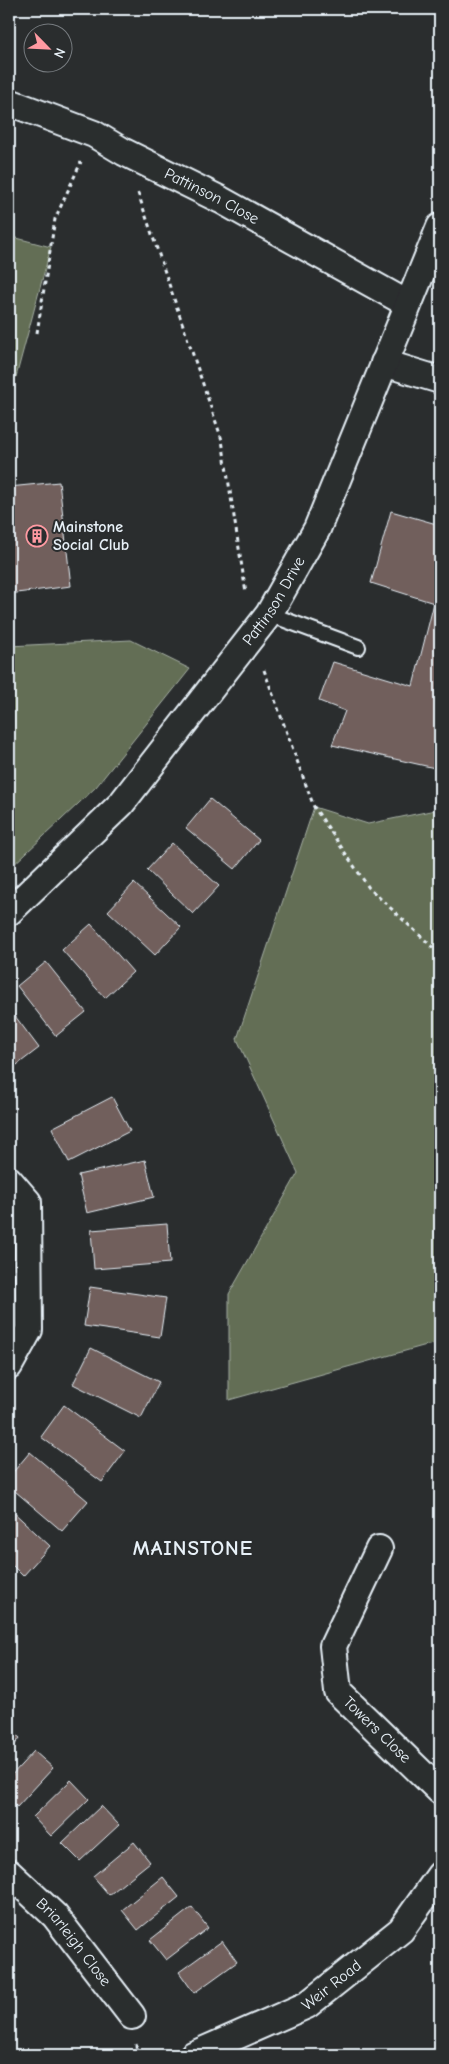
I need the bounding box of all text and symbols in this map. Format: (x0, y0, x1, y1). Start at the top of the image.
north arrow (22, 22, 72, 72)
text: N (50, 45, 69, 61)
street label: Pattinson Close (161, 164, 262, 228)
place label: Mainstone Social Club (53, 518, 129, 554)
building icon: Mainstone Social Club (25, 524, 49, 548)
street label: Pattinson Drive (239, 553, 309, 649)
district label: MAINSTONE (133, 1536, 253, 1560)
street label: Towers Close (339, 1693, 415, 1767)
street label: Briarleigh Close (33, 1894, 115, 1990)
street label: Weir Road (298, 1956, 365, 2014)

